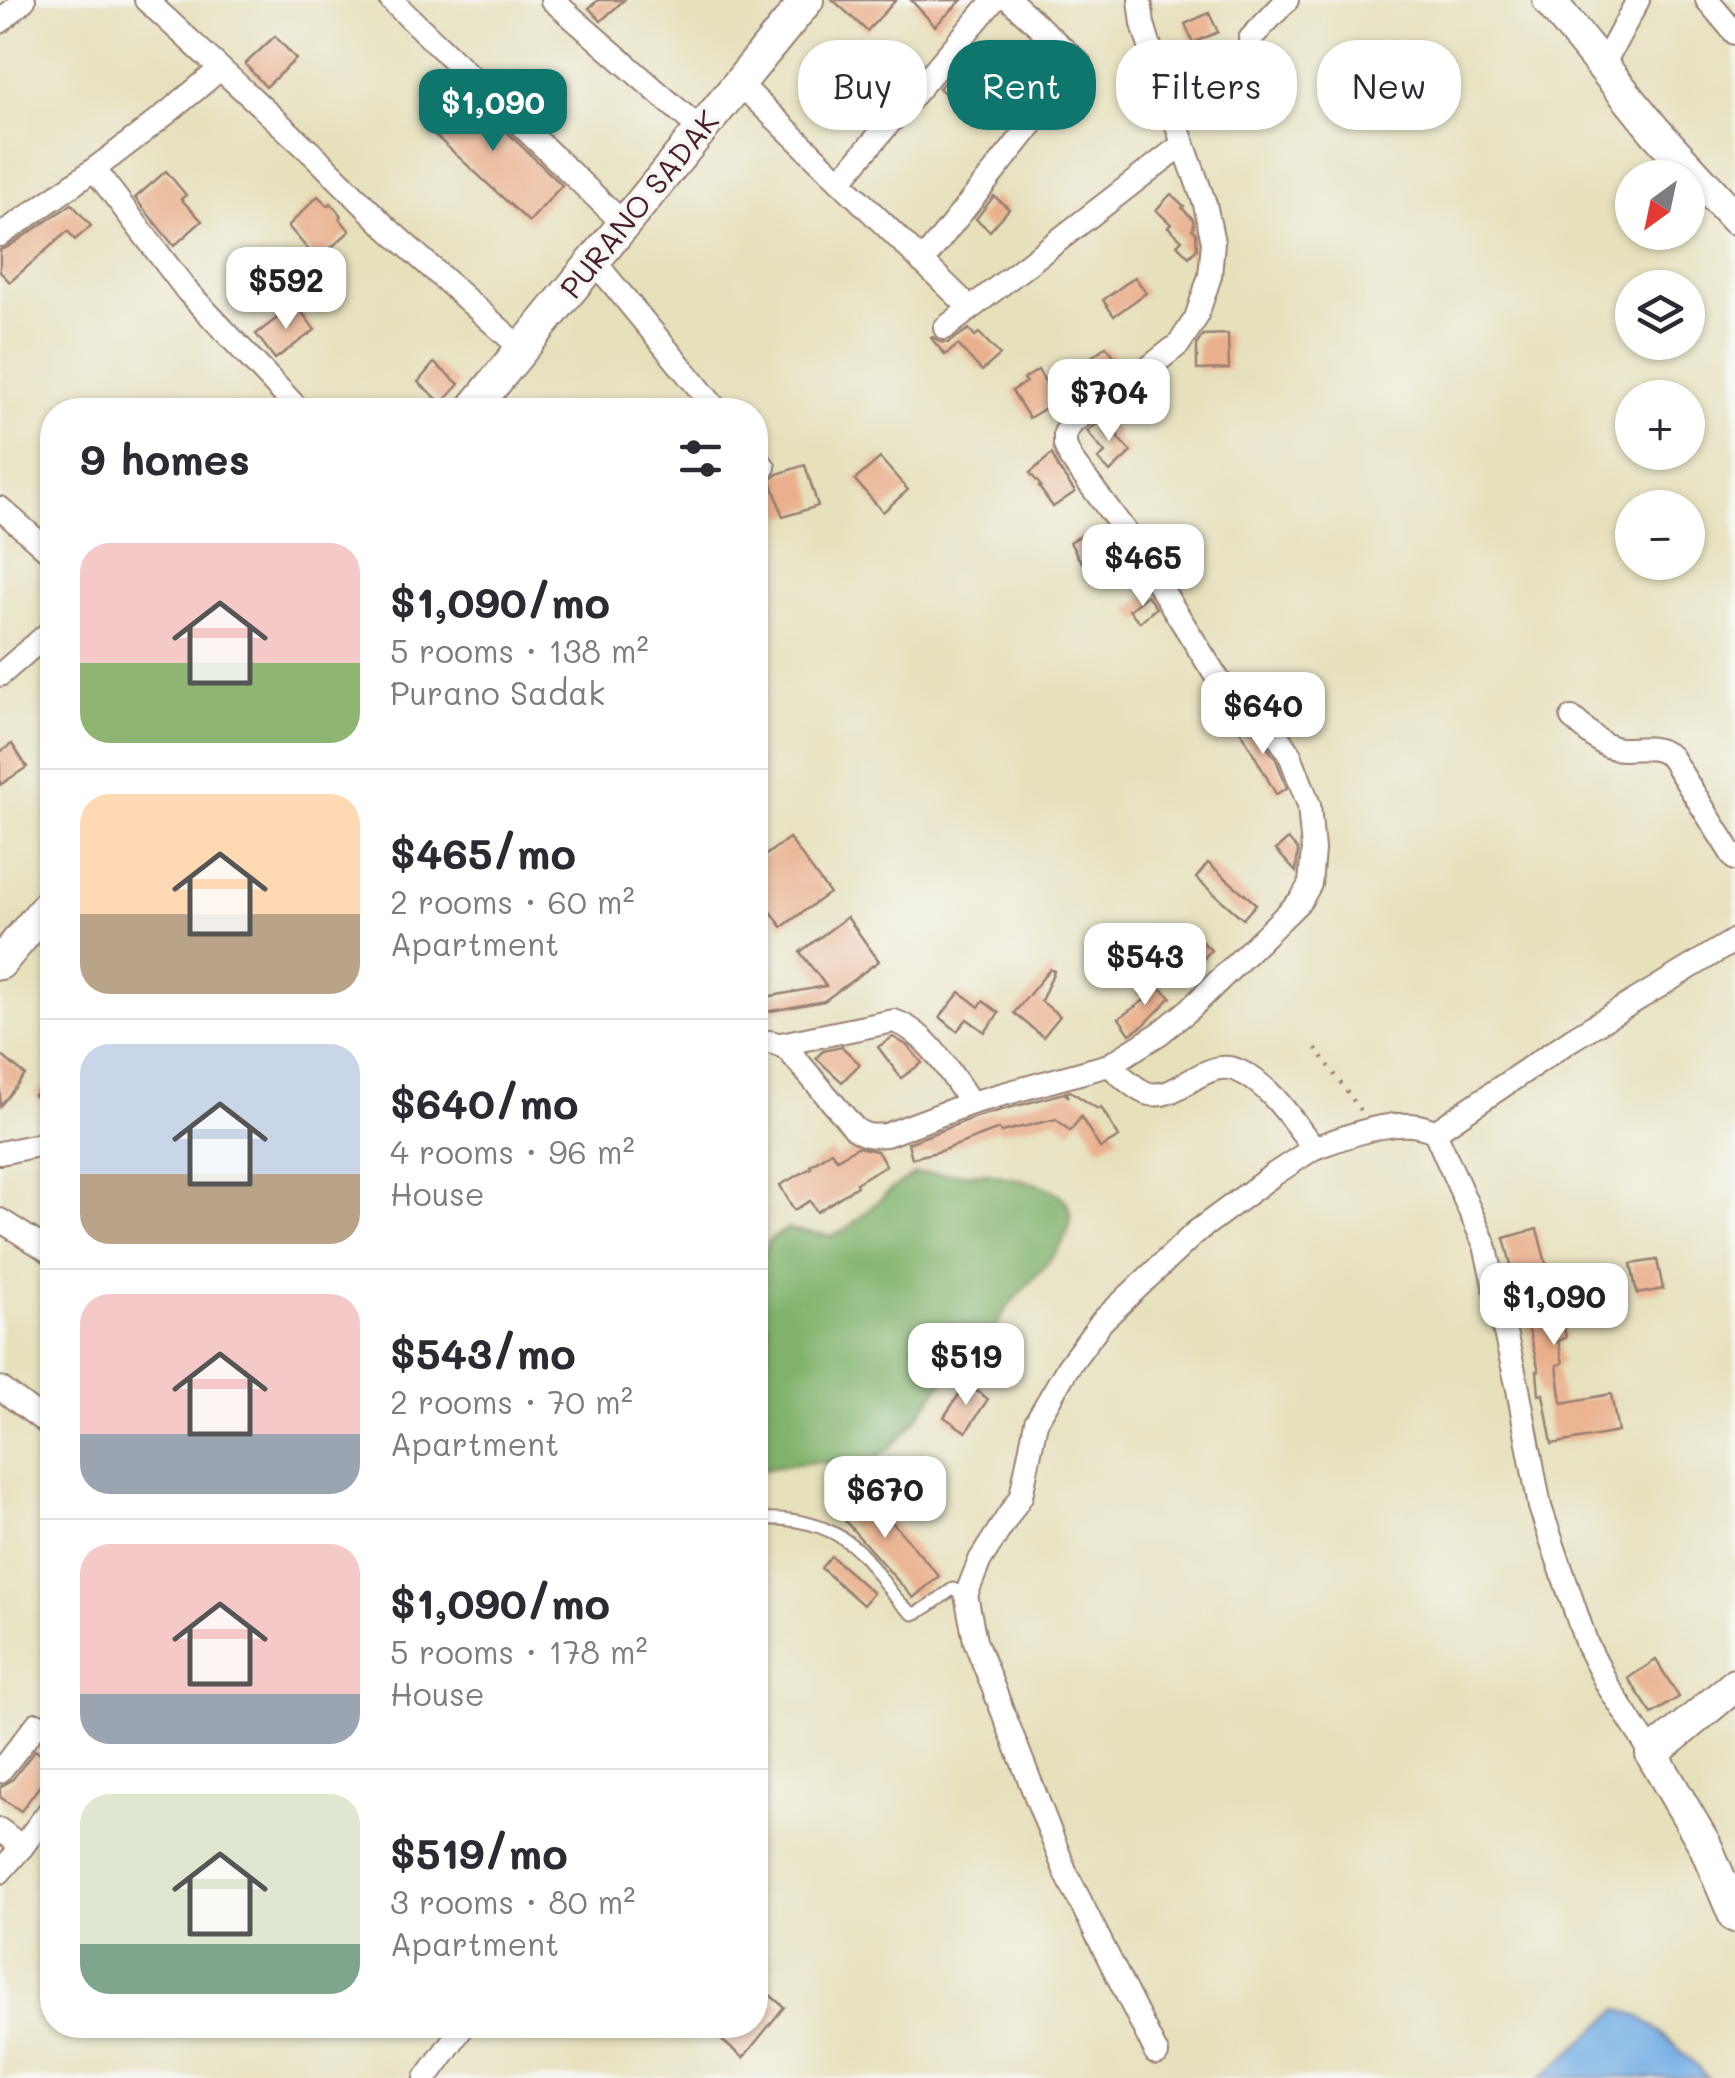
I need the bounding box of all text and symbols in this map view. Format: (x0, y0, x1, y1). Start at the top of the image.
chip: Buy (798, 40, 927, 130)
chip: Rent (947, 40, 1096, 130)
chip: Filters (1116, 40, 1297, 130)
chip: New (1317, 40, 1461, 130)
pin: $1,090 (412, 69, 574, 154)
text: $1,090 (441, 80, 545, 122)
street label: PURANO SADAK (550, 101, 727, 306)
north arrow (1615, 160, 1705, 250)
map controls (1615, 160, 1705, 580)
pin: $592 (227, 247, 345, 332)
text: $592 (248, 258, 324, 300)
button: layers (1615, 270, 1705, 360)
pin: $704 (1050, 359, 1168, 444)
text: $704 (1070, 370, 1148, 412)
button: + (1615, 380, 1705, 470)
text: 9 homes (80, 431, 250, 486)
icon: filters (673, 431, 728, 486)
button: − (1615, 490, 1705, 580)
pin: $465 (1084, 524, 1202, 609)
text: $465 (1104, 535, 1182, 577)
text: $1,090/mo (390, 574, 610, 629)
icon: home (160, 583, 280, 703)
text: 5 rooms · 138 m² (390, 629, 649, 671)
text: Purano Sadak (390, 671, 605, 713)
pin: $640 (1204, 672, 1322, 757)
text: $640 (1223, 683, 1303, 725)
text: $465/mo (390, 825, 576, 880)
icon: home (160, 834, 280, 954)
text: 2 rooms · 60 m² (390, 880, 634, 922)
text: Apartment (390, 922, 559, 964)
pin: $543 (1086, 923, 1204, 1008)
text: $543 (1106, 934, 1184, 976)
text: $640/mo (390, 1075, 578, 1130)
icon: home (160, 1084, 280, 1204)
text: 4 rooms · 96 m² (390, 1130, 635, 1172)
text: House (390, 1172, 485, 1214)
pin: $1,090 (1473, 1263, 1635, 1348)
text: $1,090 (1502, 1274, 1606, 1316)
pin: $519 (907, 1323, 1025, 1408)
text: $543/mo (390, 1325, 576, 1380)
icon: home (160, 1334, 280, 1454)
text: $519 (930, 1334, 1002, 1376)
text: 2 rooms · 70 m² (390, 1380, 633, 1422)
text: Apartment (390, 1422, 559, 1464)
pin: $670 (826, 1456, 944, 1541)
text: $670 (846, 1467, 924, 1509)
text: $1,090/mo (390, 1575, 610, 1630)
icon: home (160, 1584, 280, 1704)
text: 5 rooms · 178 m² (390, 1630, 648, 1672)
text: House (390, 1672, 485, 1714)
text: $519/mo (390, 1825, 568, 1880)
icon: home (160, 1834, 280, 1954)
text: 3 rooms · 80 m² (390, 1880, 635, 1922)
text: Apartment (390, 1922, 559, 1964)

